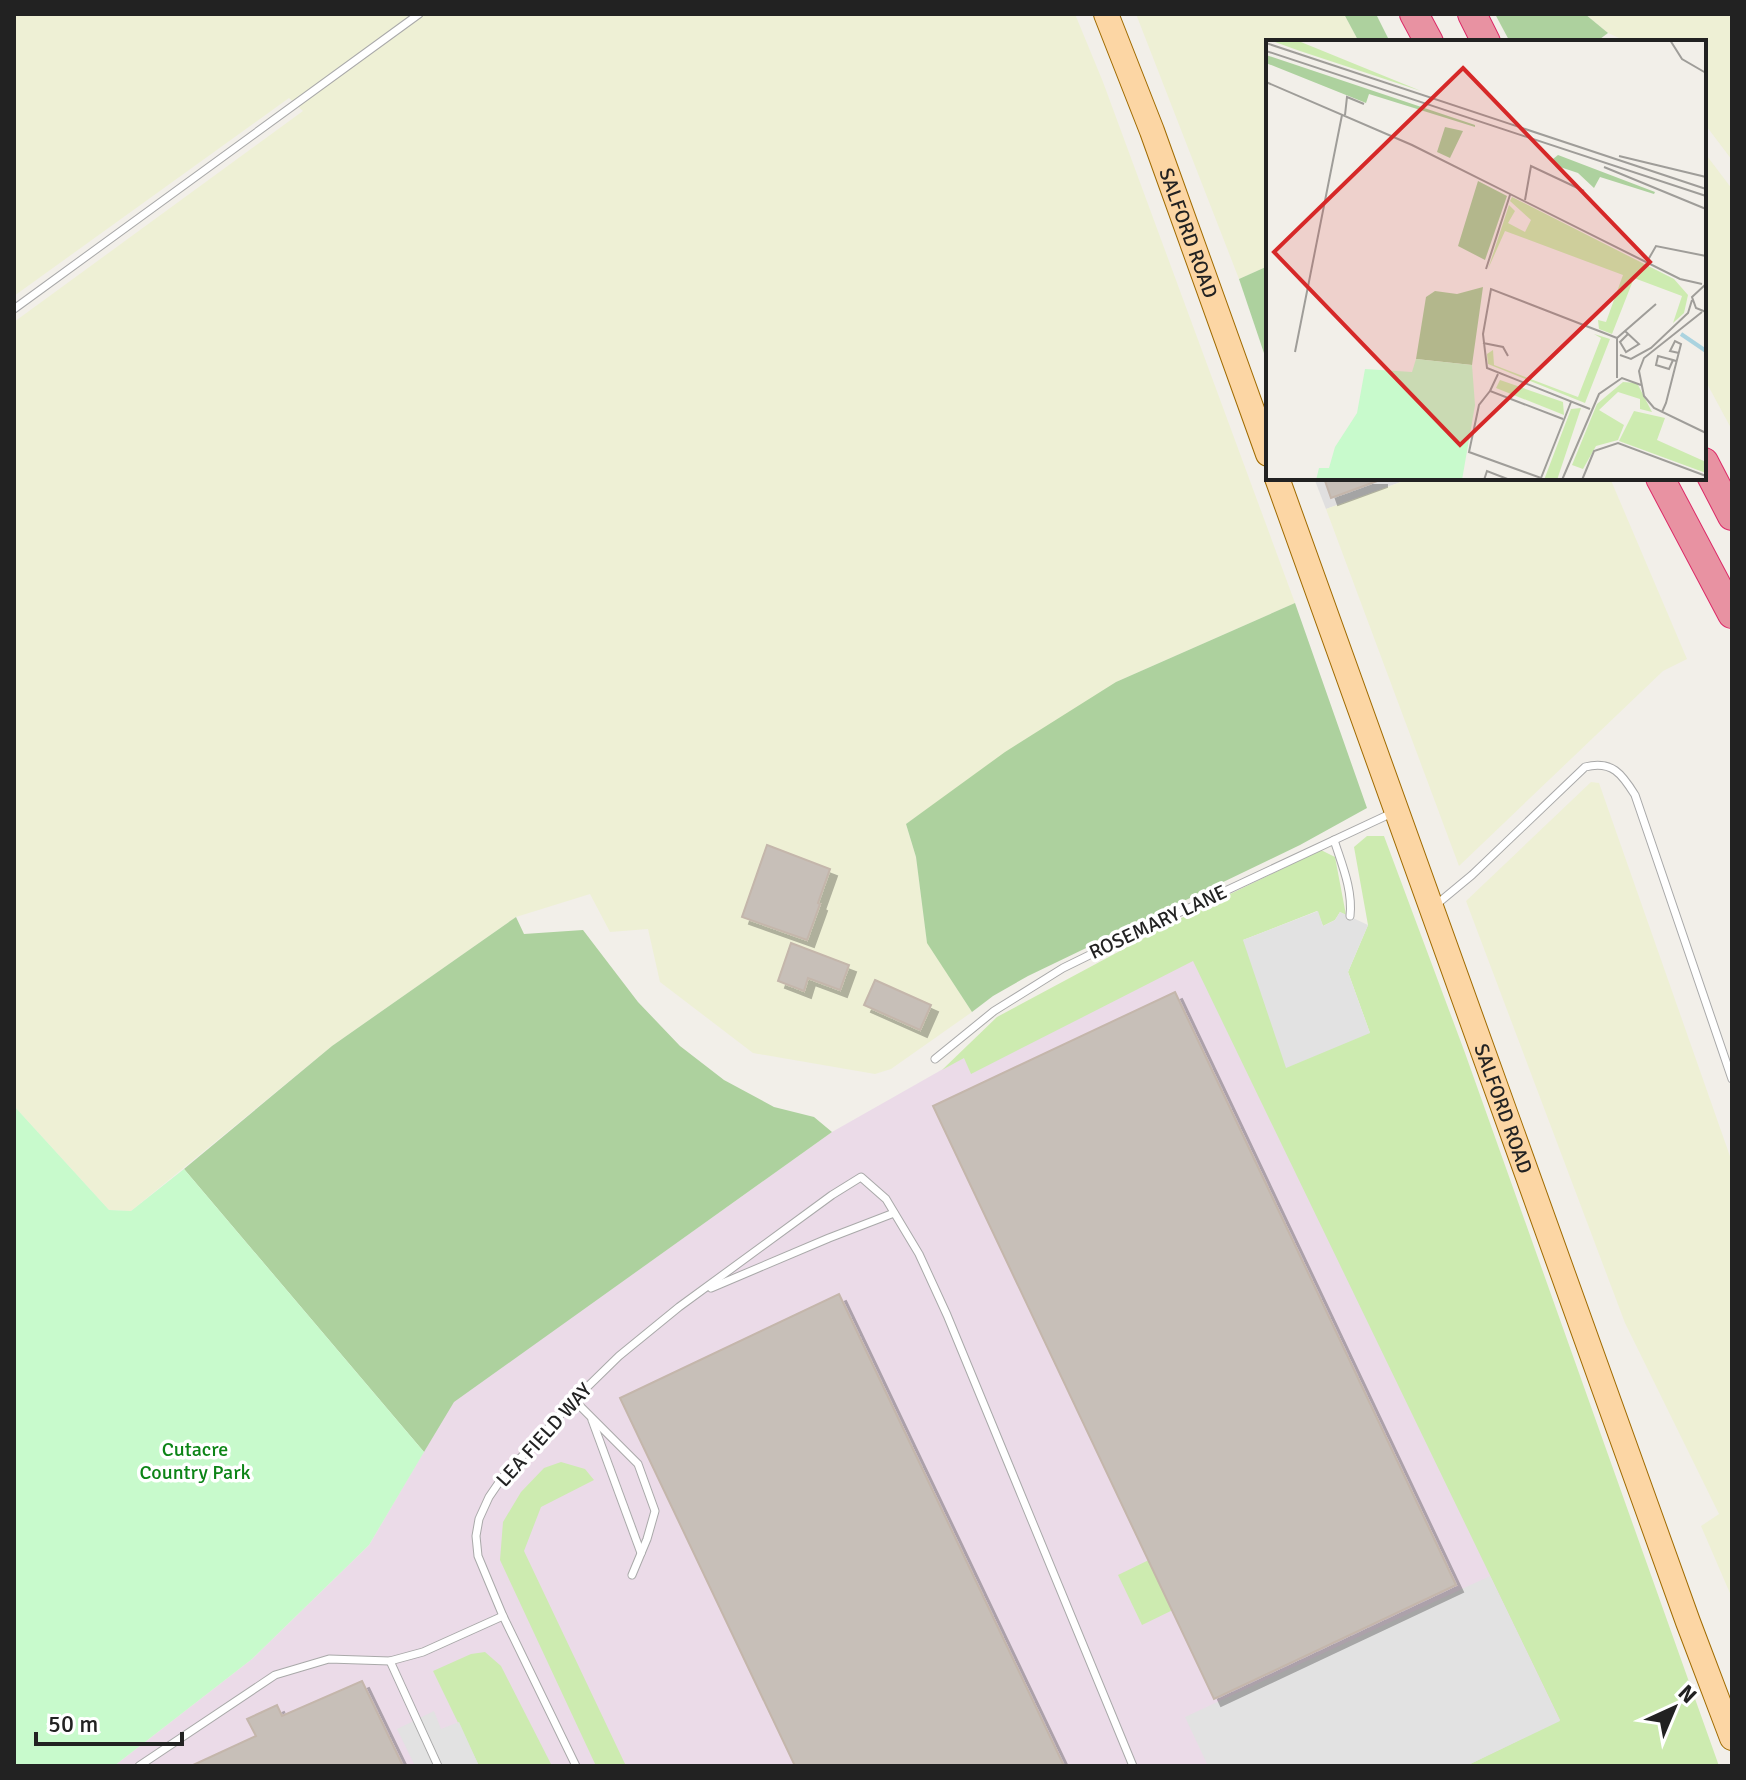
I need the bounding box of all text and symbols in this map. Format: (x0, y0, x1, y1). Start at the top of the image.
inset map (1266, 40, 1706, 480)
street label: SALFORD ROAD (1154, 165, 1223, 301)
street label: ROSEMARY LANE (1085, 879, 1231, 965)
street label: SALFORD ROAD (1469, 1040, 1538, 1177)
street label: LEA FIELD WAY (491, 1378, 597, 1492)
park label: Cutacre Country Park (139, 1437, 251, 1485)
north arrow (1634, 1668, 1714, 1748)
text: N (1673, 1679, 1702, 1709)
scale bar (36, 1696, 182, 1746)
text: 50 m (48, 1709, 98, 1739)

